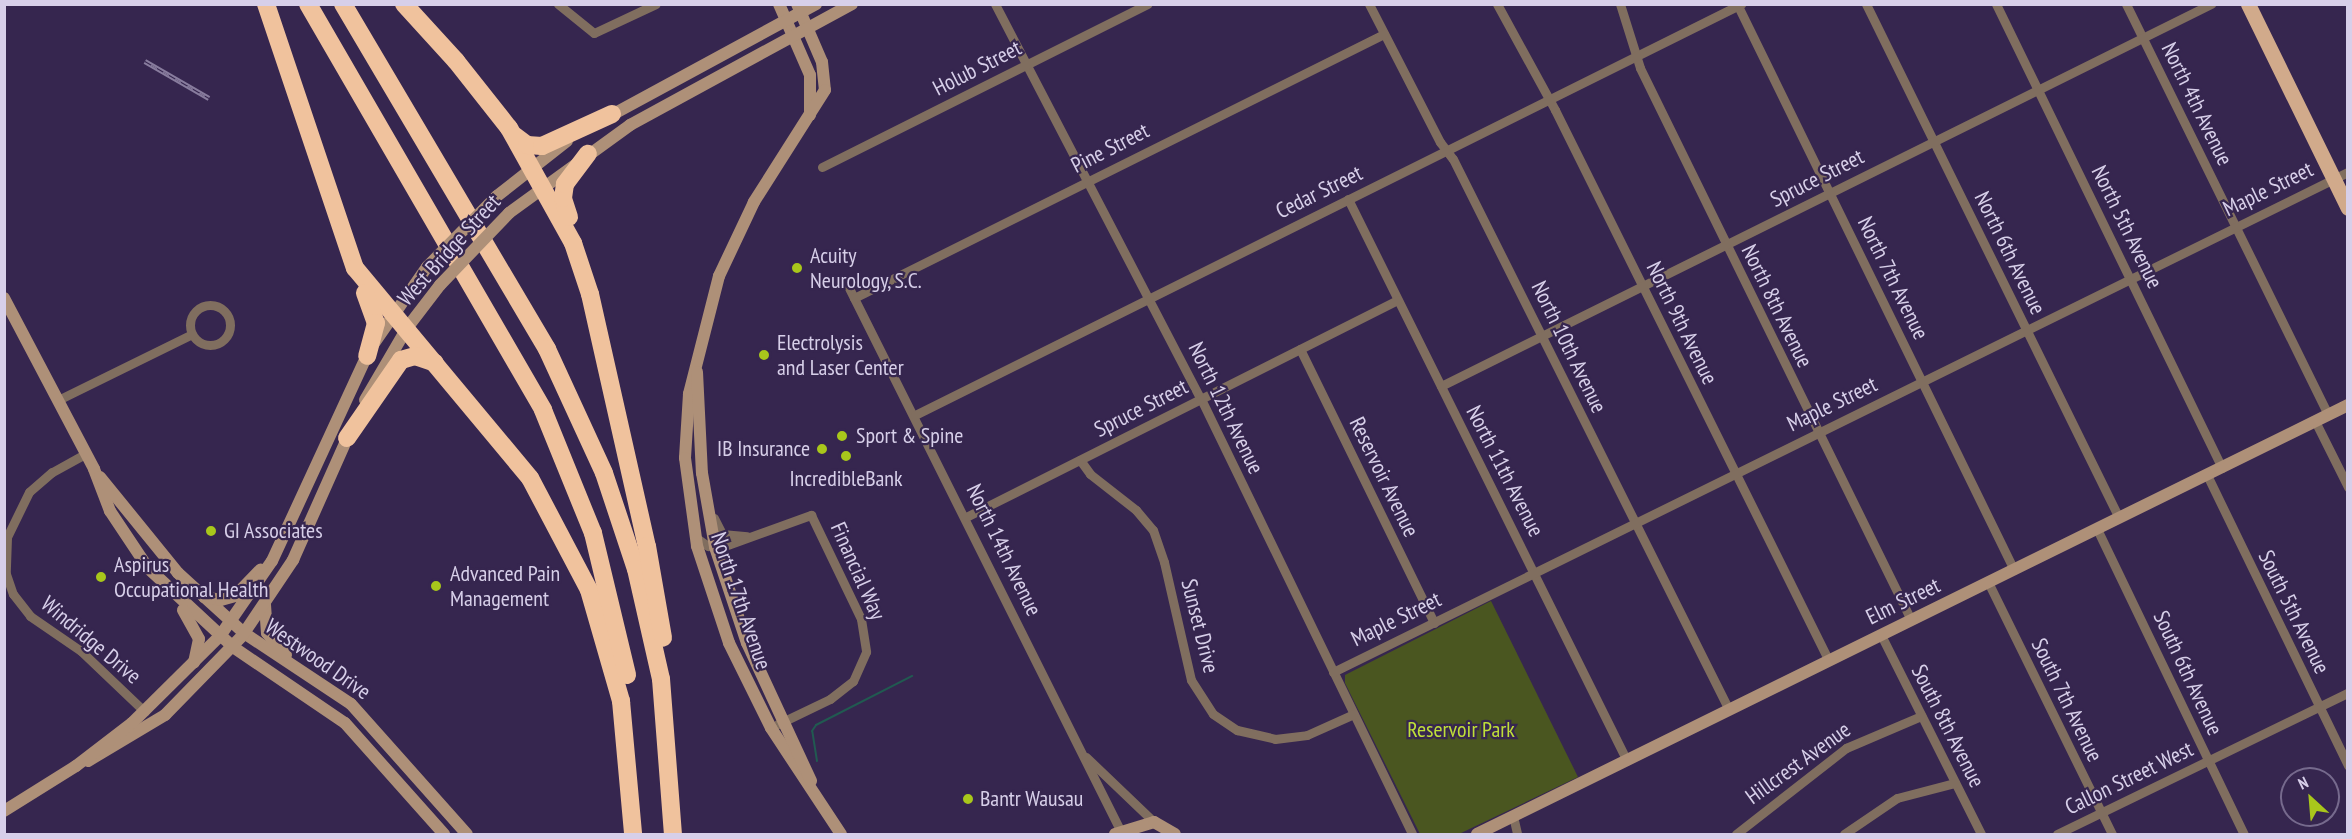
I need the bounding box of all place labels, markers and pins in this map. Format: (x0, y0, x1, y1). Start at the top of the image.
place label: Acuity Neurology, S.C. (810, 242, 923, 294)
marker: Acuity Neurology, S.C. (788, 259, 806, 277)
place label: Electrolysis and Laser Center (777, 329, 904, 380)
marker: Electrolysis and Laser Center (755, 346, 773, 364)
place label: Sport & Spine (856, 423, 963, 449)
marker: Sport & Spine (833, 427, 851, 445)
place label: IB Insurance (717, 436, 810, 462)
marker: IB Insurance (815, 442, 829, 456)
marker: IncredibleBank (839, 449, 853, 463)
place label: IncredibleBank (789, 466, 903, 492)
place label: GI Associates (224, 518, 323, 544)
marker: GI Associates (202, 522, 220, 540)
place label: Aspirus Occupational Health (114, 551, 268, 602)
place label: Advanced Pain Management (450, 560, 560, 612)
marker: Aspirus Occupational Health (92, 568, 110, 586)
marker: Advanced Pain Management (427, 577, 445, 595)
place label: Bantr Wausau (980, 786, 1084, 812)
marker: Bantr Wausau (961, 792, 975, 806)

